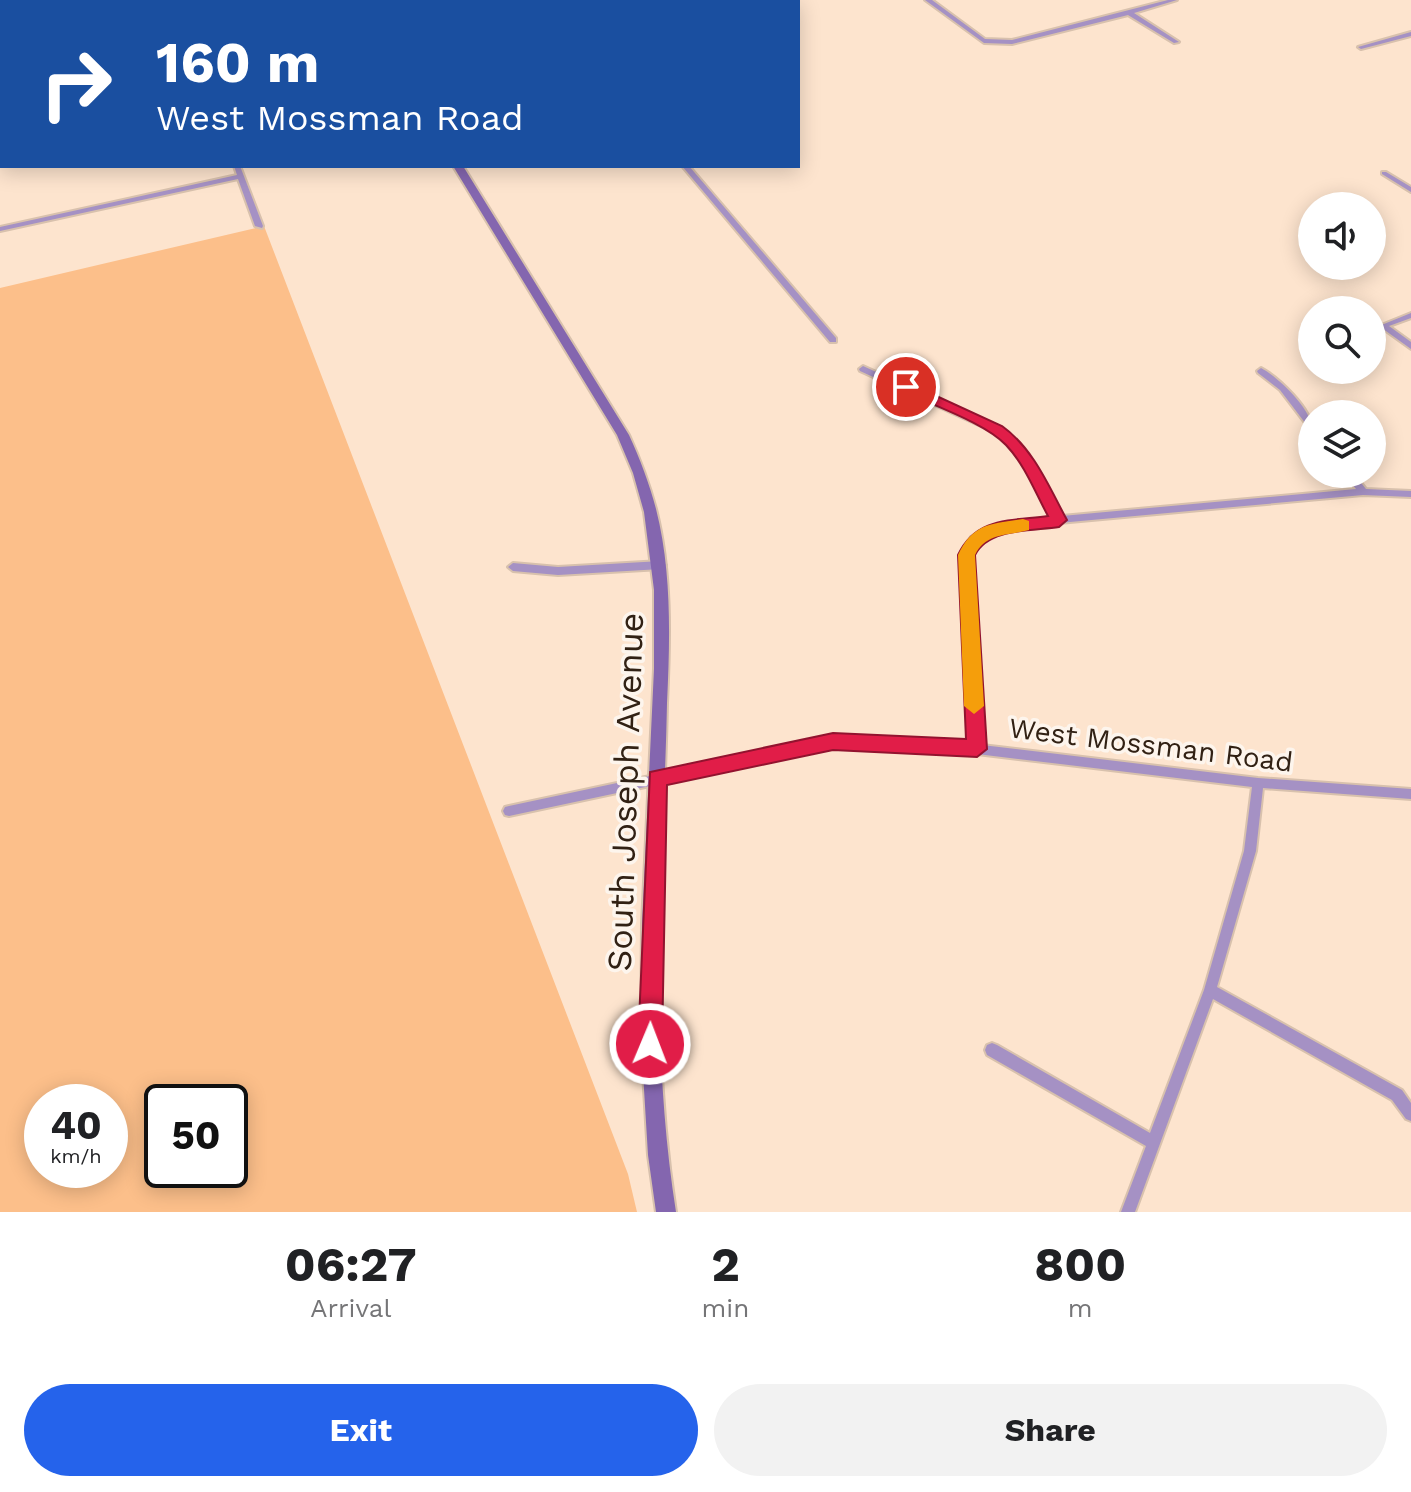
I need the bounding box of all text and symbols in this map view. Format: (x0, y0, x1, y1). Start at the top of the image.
text: 160 m (156, 30, 319, 96)
icon: right (24, 32, 128, 136)
text: West Mossman Road (156, 97, 524, 139)
map controls (1298, 192, 1386, 488)
button: sound (1298, 192, 1386, 280)
button: search (1298, 296, 1386, 384)
pin (872, 353, 940, 421)
icon: arrive (884, 365, 928, 409)
button: layers (1298, 400, 1386, 488)
street label: South Joseph Avenue (599, 612, 651, 972)
street label: West Mossman Road (1007, 711, 1295, 779)
position arrow (608, 1002, 692, 1086)
speed limit sign: 50 (144, 1084, 248, 1188)
text: 40 (50, 1102, 102, 1149)
text: km/h (50, 1144, 102, 1168)
text: 06:27 (285, 1236, 417, 1293)
text: 2 (711, 1236, 740, 1293)
text: 800 (1034, 1236, 1126, 1293)
text: Arrival (310, 1293, 391, 1323)
text: min (702, 1293, 749, 1323)
text: m (1068, 1293, 1093, 1323)
button: Exit (24, 1384, 698, 1476)
button: Share (714, 1384, 1387, 1476)

